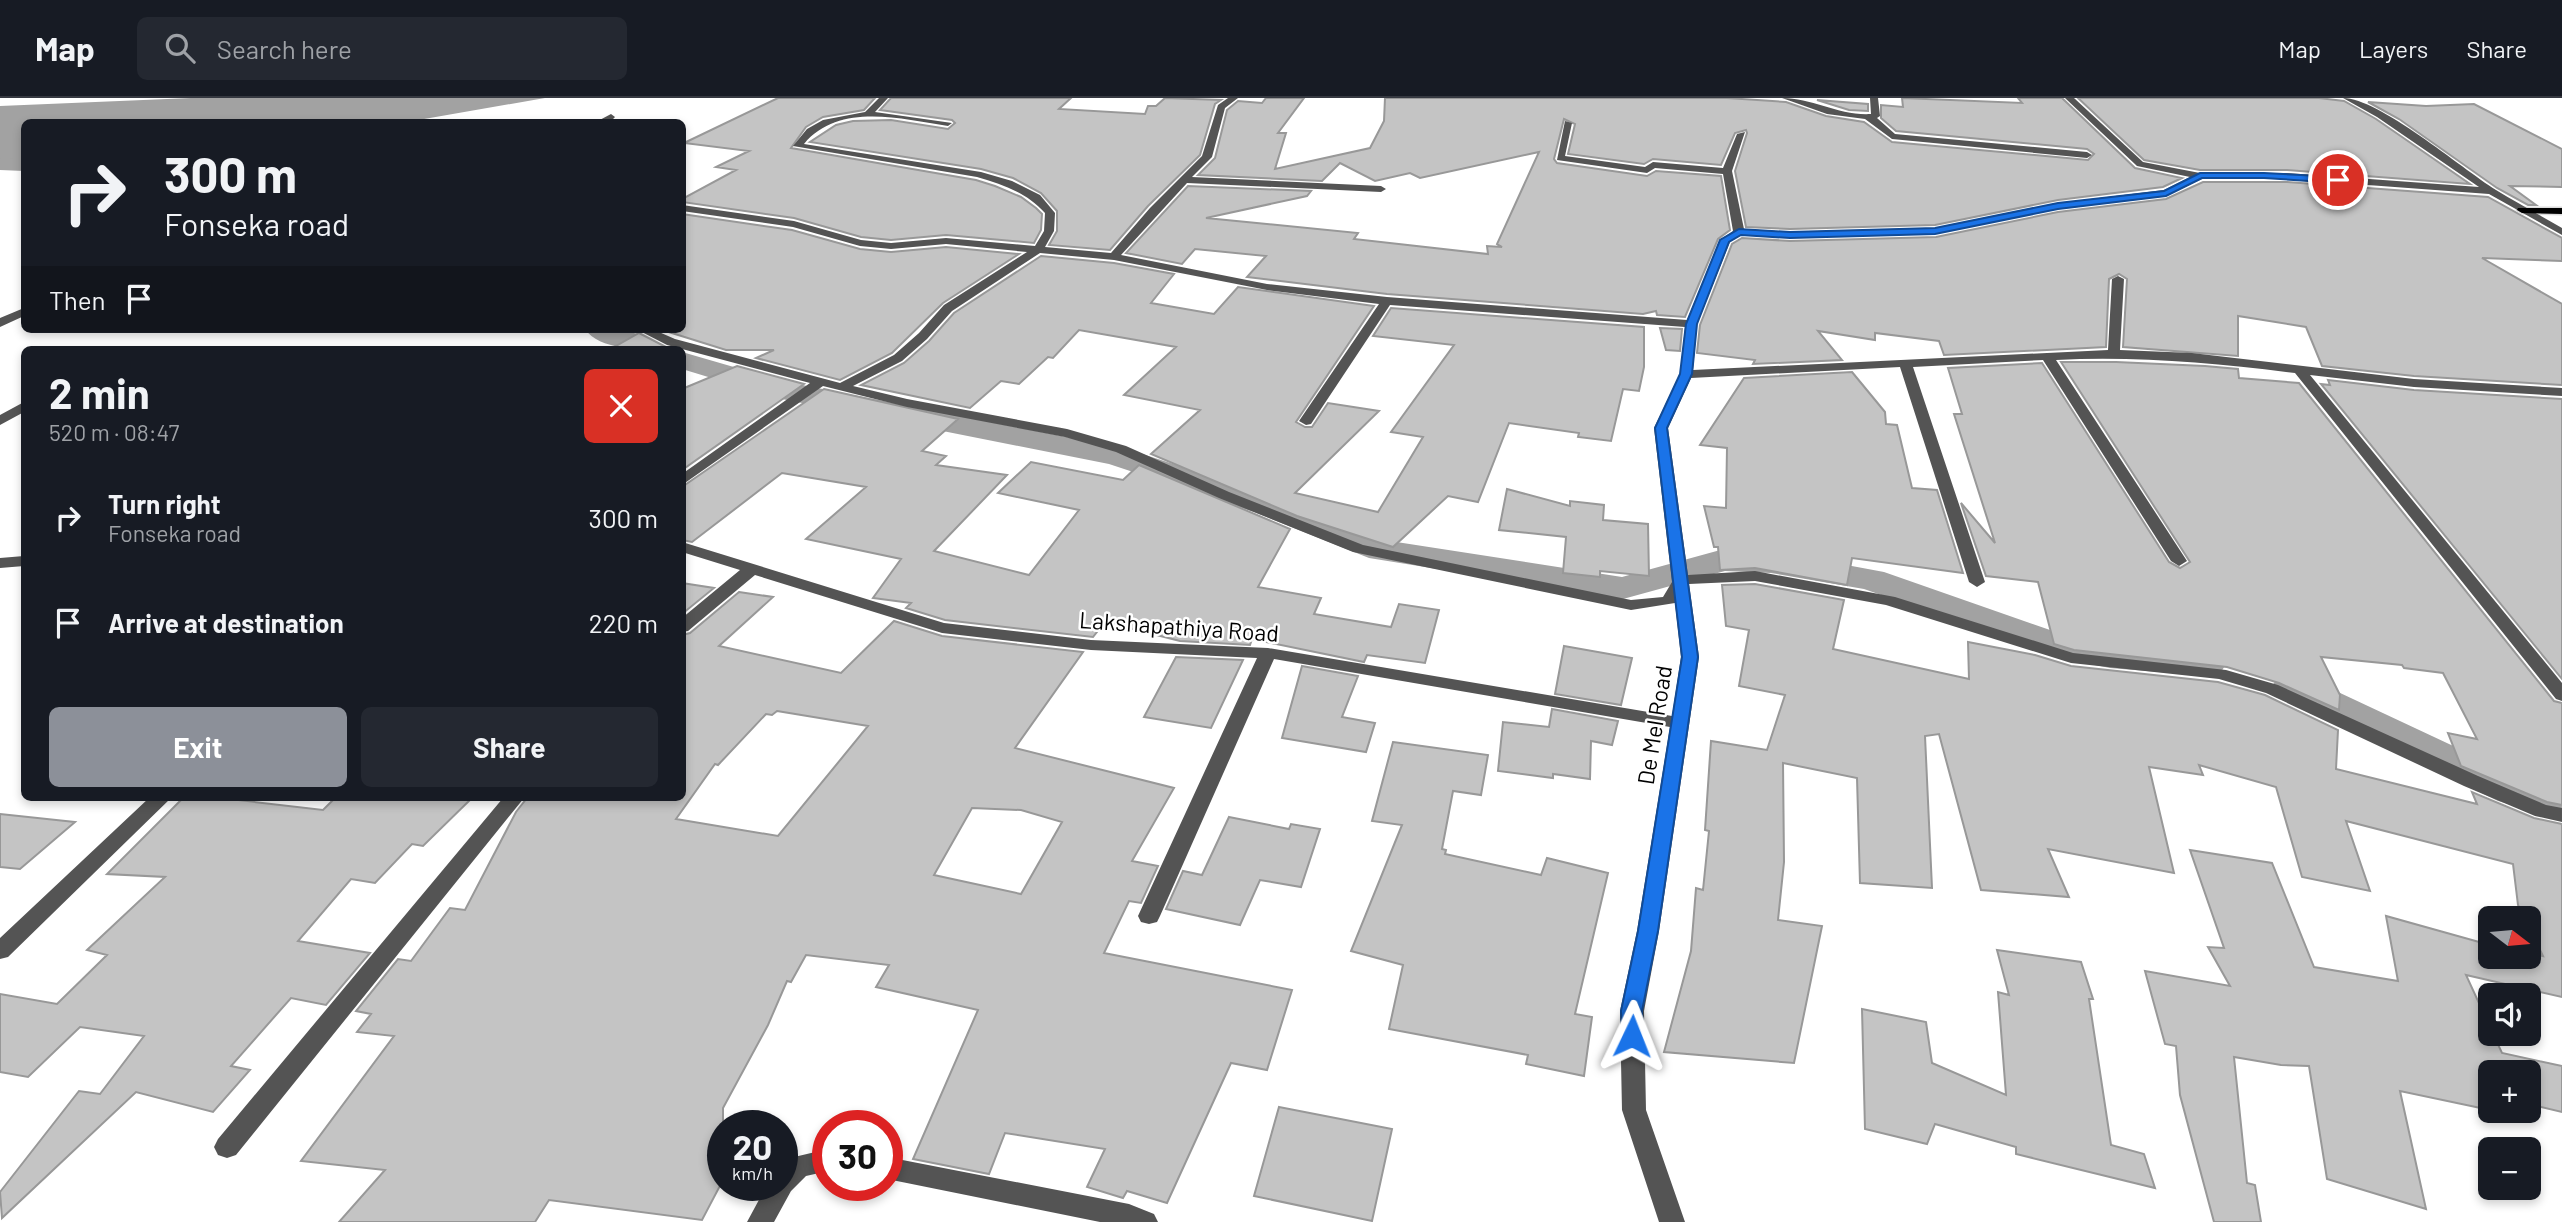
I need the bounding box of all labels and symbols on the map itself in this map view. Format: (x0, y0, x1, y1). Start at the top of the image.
pin (2308, 150, 2368, 210)
street label: Lakshapathiya Road (1078, 605, 1280, 647)
street label: De Mel Road (1631, 663, 1677, 787)
north arrow (2478, 906, 2541, 970)
position arrow (1595, 999, 1669, 1073)
speed limit sign: 30 (812, 1110, 903, 1201)

